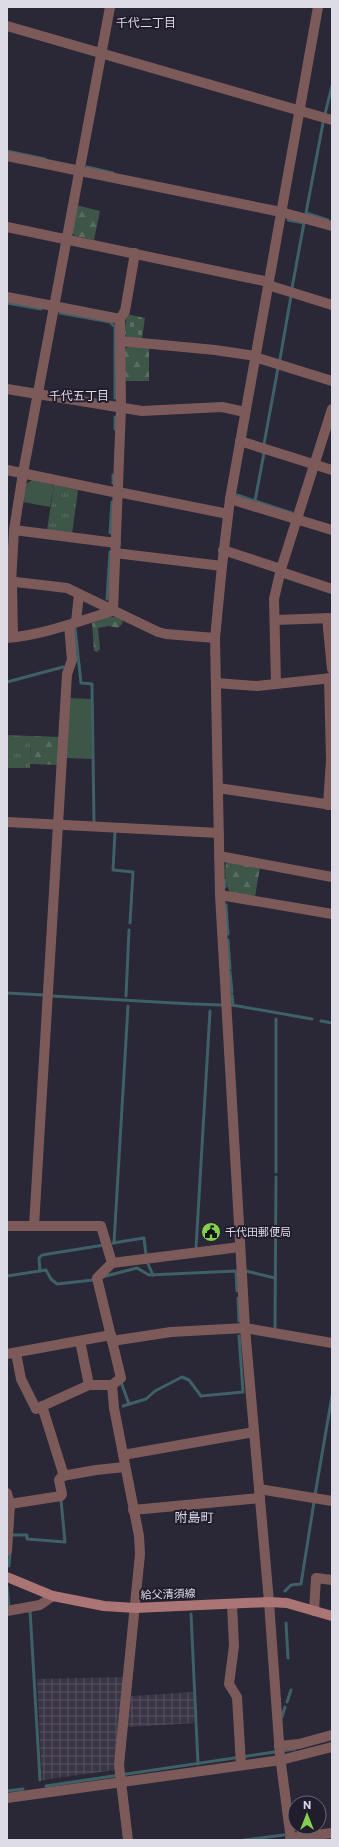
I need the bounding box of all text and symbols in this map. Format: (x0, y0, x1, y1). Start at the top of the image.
district label: 千代二丁目 (116, 15, 176, 29)
district label: 千代五丁目 (49, 388, 109, 402)
public building icon: 千代田郵便局 (200, 1221, 222, 1243)
place label: 千代田郵便局 (225, 1225, 291, 1238)
district label: 附島町 (174, 1509, 214, 1525)
street label: 給父清須線 (140, 1586, 196, 1601)
north arrow (287, 1795, 327, 1835)
text: N (303, 1798, 311, 1811)

